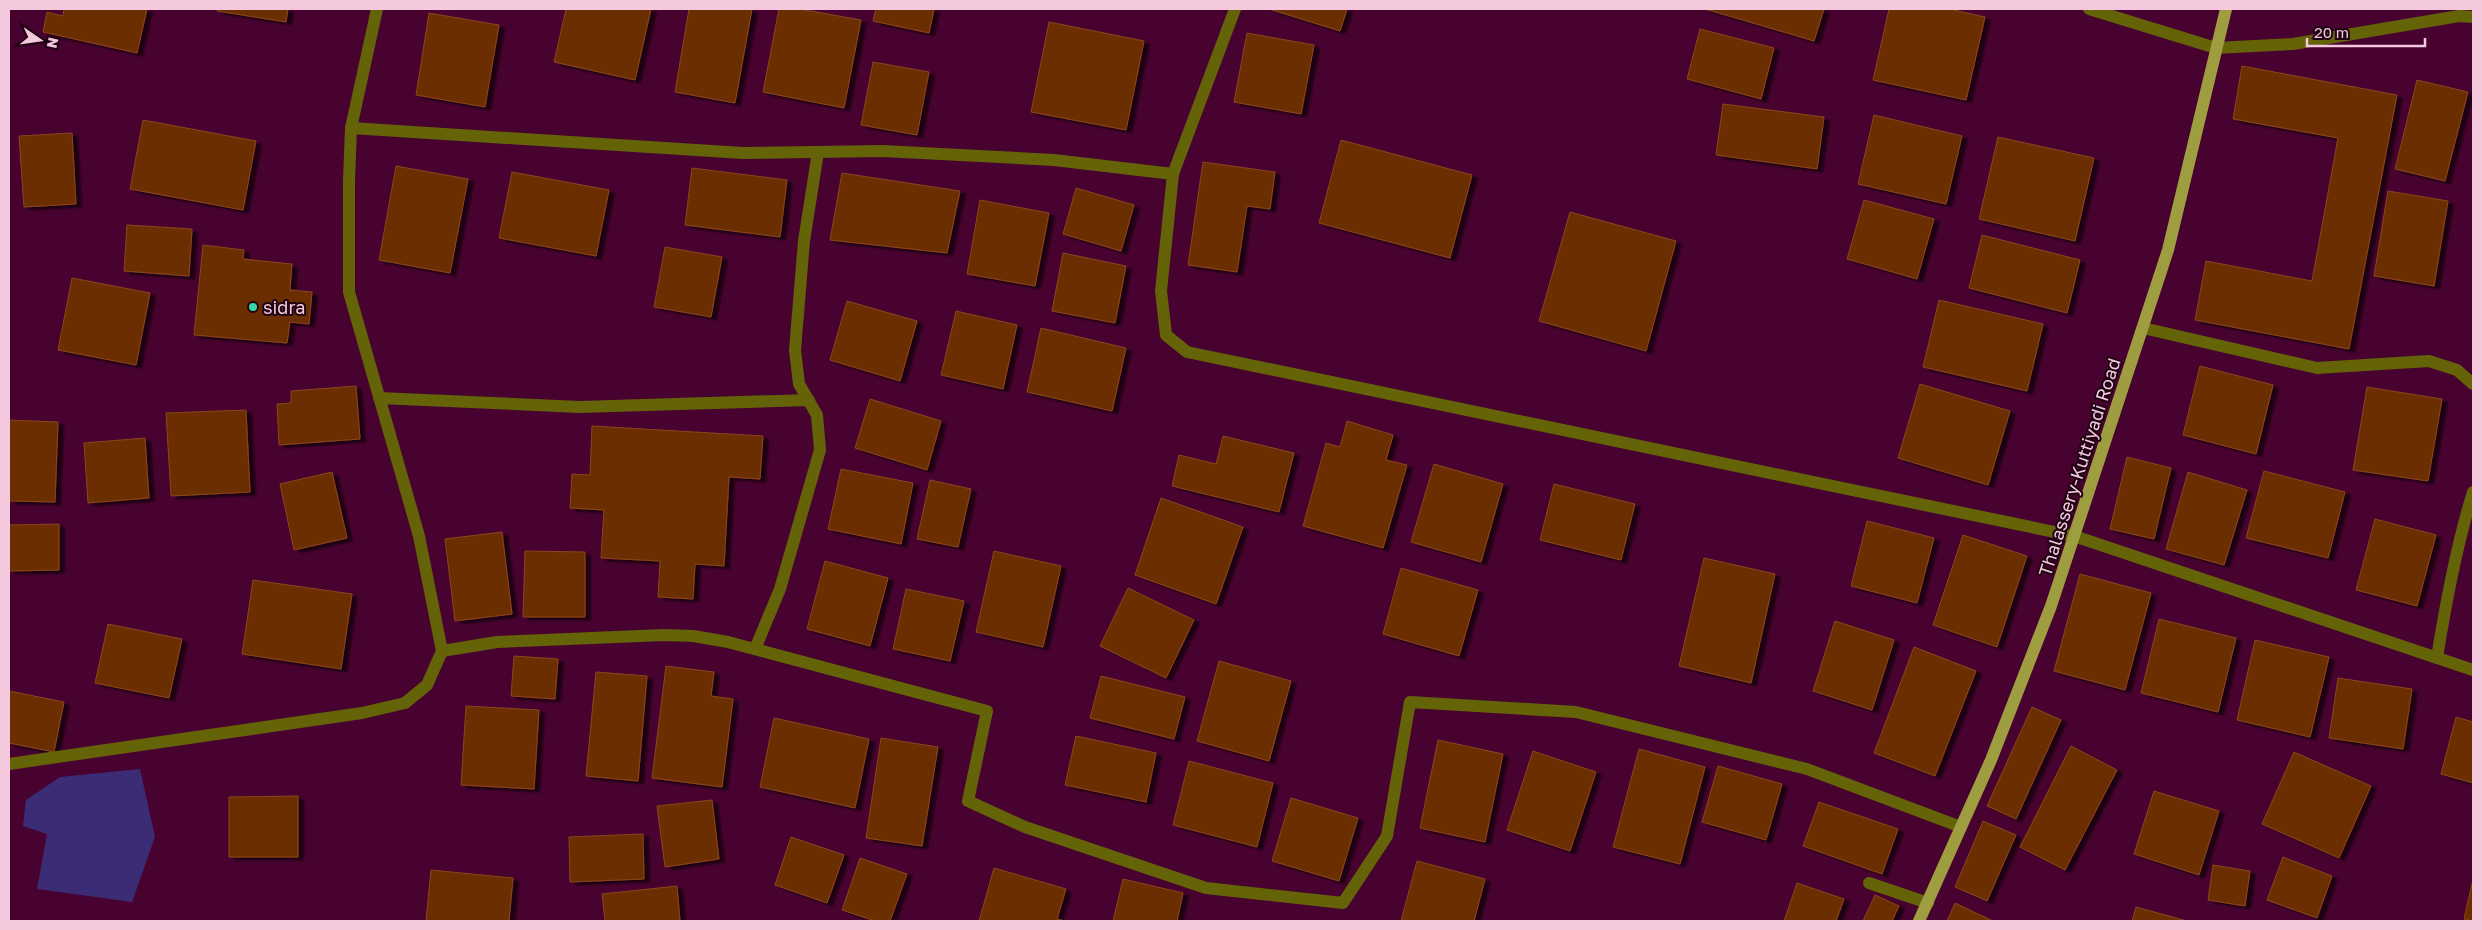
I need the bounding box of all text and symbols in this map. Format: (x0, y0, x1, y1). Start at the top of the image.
north arrow (15, 15, 65, 65)
scale bar (2307, 15, 2424, 47)
text: 20 m (2314, 23, 2349, 41)
text: N (44, 36, 63, 50)
place label: sidra (263, 296, 305, 318)
marker: sidra (247, 301, 259, 313)
street label: Thalassery-Kuttiyadi Road (2033, 355, 2125, 579)

